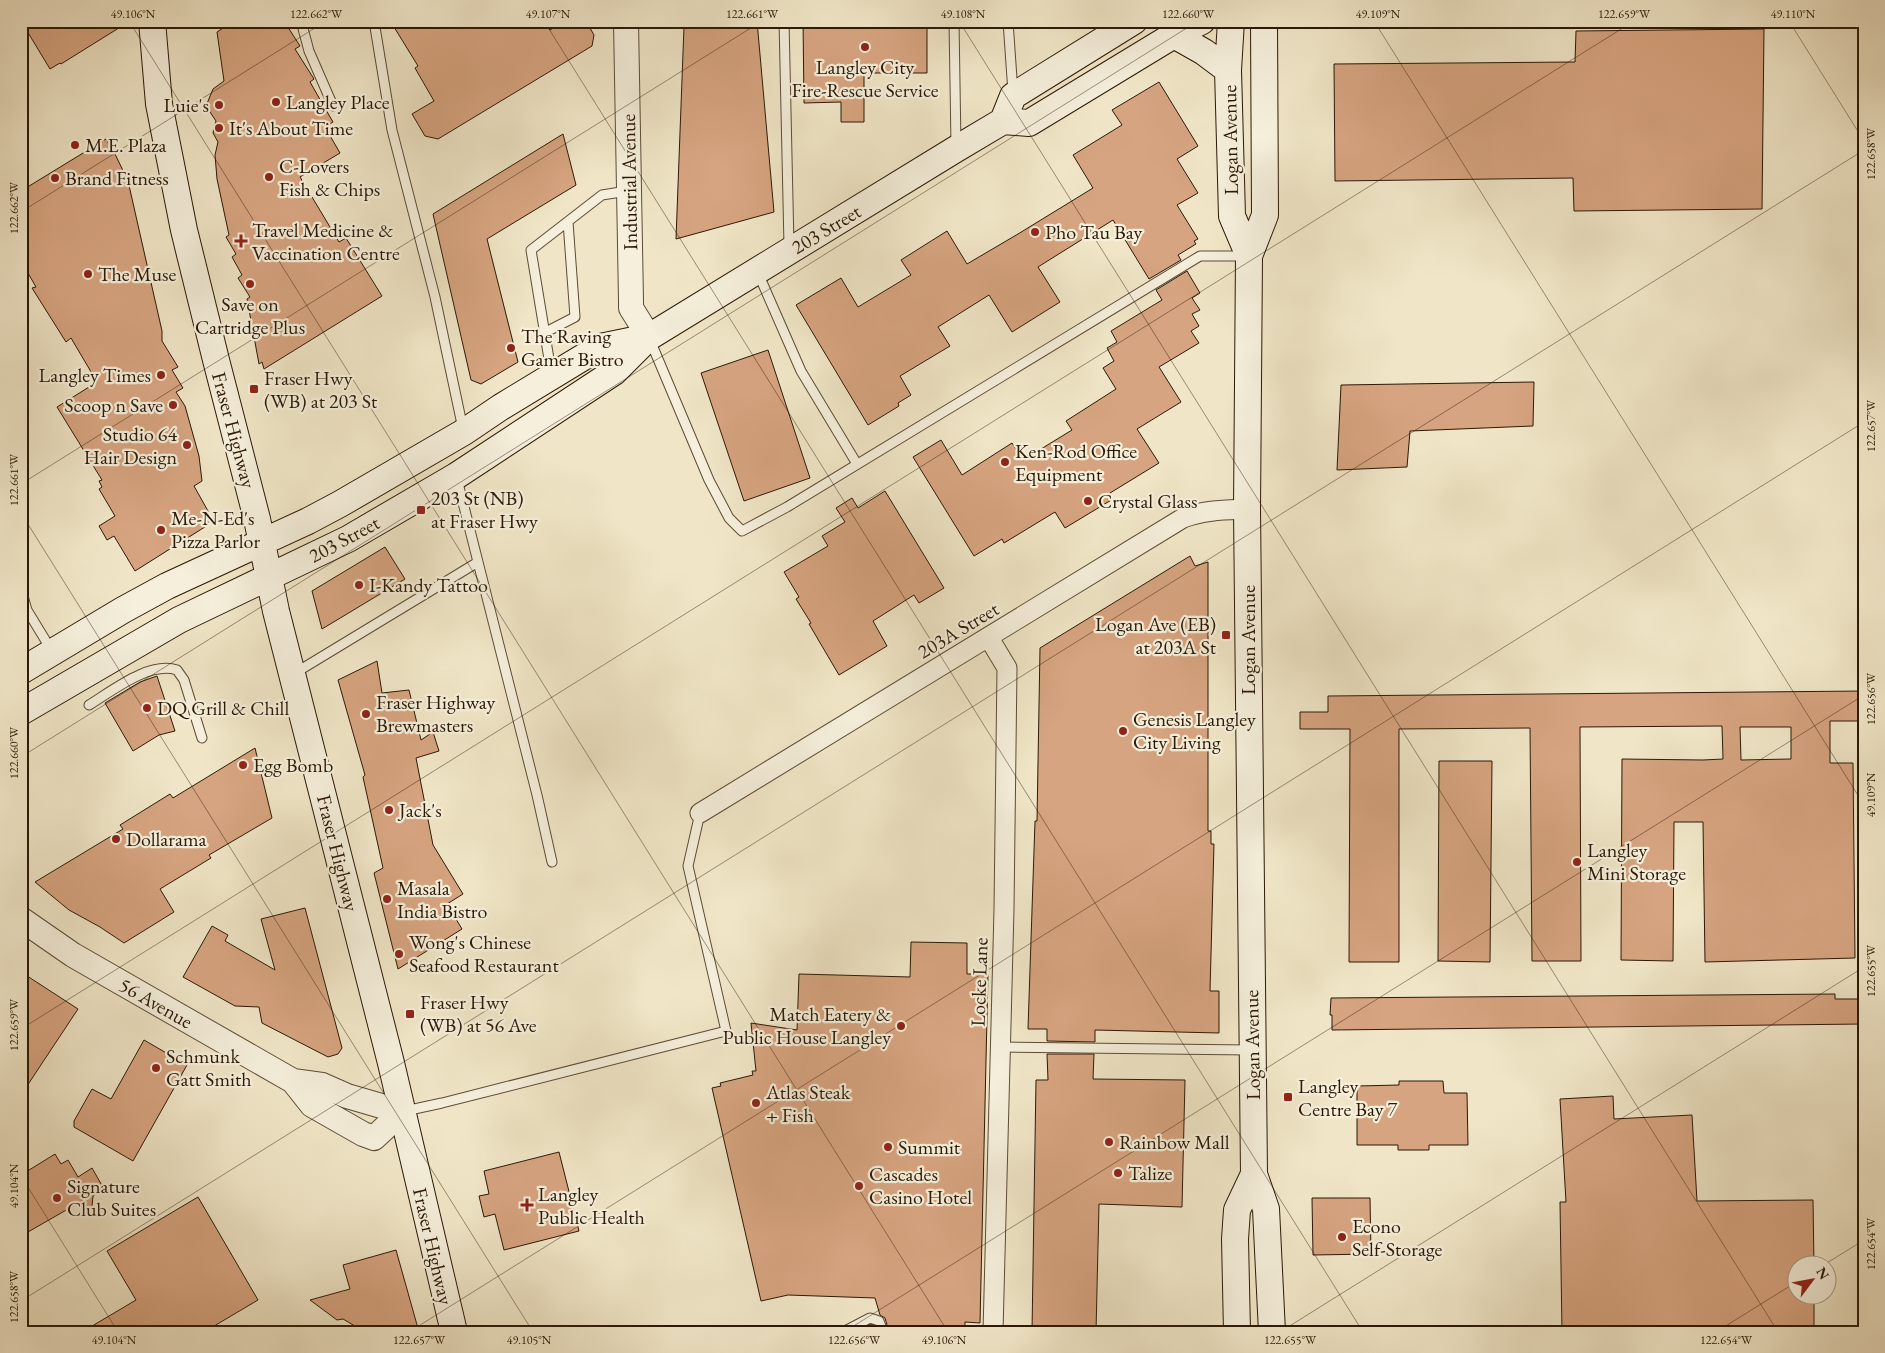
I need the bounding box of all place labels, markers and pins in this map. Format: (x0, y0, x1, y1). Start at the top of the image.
marker: Langley City Fire-Rescue Service (859, 41, 871, 53)
place label: Langley City Fire-Rescue Service (791, 54, 939, 103)
place label: Langley Place (286, 89, 390, 115)
place label: Luie's (164, 92, 209, 118)
marker: Langley Place (270, 96, 282, 108)
marker: Luie's (213, 99, 225, 111)
place label: It's About Time (229, 115, 353, 141)
marker: It's About Time (213, 122, 225, 134)
place label: M.E. Plaza (85, 132, 166, 158)
marker: M.E. Plaza (69, 139, 81, 151)
place label: C-Lovers Fish & Chips (279, 153, 380, 202)
place label: Brand Fitness (65, 165, 169, 191)
marker: C-Lovers Fish & Chips (263, 171, 275, 183)
marker: Brand Fitness (49, 172, 61, 184)
place label: Travel Medicine & Vaccination Centre (252, 217, 400, 266)
place label: Pho Tau Bay (1045, 219, 1143, 245)
marker: Pho Tau Bay (1029, 226, 1041, 238)
marker: Travel Medicine & Vaccination Centre (234, 234, 248, 248)
place label: The Muse (98, 261, 177, 287)
marker: The Muse (82, 268, 94, 280)
marker: Save on Cartridge Plus (244, 278, 256, 290)
place label: Save on Cartridge Plus (195, 291, 305, 340)
place label: The Raving Gamer Bistro (521, 323, 624, 372)
marker: The Raving Gamer Bistro (505, 342, 517, 354)
place label: Langley Times (39, 362, 151, 388)
place label: Fraser Hwy (WB) at 203 St (264, 365, 378, 414)
marker: Langley Times (155, 369, 167, 381)
marker: Fraser Hwy (WB) at 203 St (248, 383, 260, 395)
place label: Scoop n Save (64, 392, 163, 418)
marker: Scoop n Save (167, 399, 179, 411)
place label: Studio 64 Hair Design (84, 421, 177, 470)
place label: Ken-Rod Office Equipment (1015, 438, 1137, 487)
marker: Studio 64 Hair Design (181, 439, 193, 451)
marker: Ken-Rod Office Equipment (999, 456, 1011, 468)
place label: 203 St (NB) at Fraser Hwy (431, 485, 538, 534)
place label: Crystal Glass (1098, 488, 1197, 514)
marker: Crystal Glass (1082, 495, 1094, 507)
marker: 203 St (NB) at Fraser Hwy (415, 504, 427, 516)
place label: Me-N-Ed's Pizza Parlor (171, 505, 260, 554)
marker: Me-N-Ed's Pizza Parlor (155, 524, 167, 536)
place label: I-Kandy Tattoo (369, 572, 488, 598)
marker: I-Kandy Tattoo (353, 579, 365, 591)
place label: Logan Ave (EB) at 203A St (1095, 611, 1217, 660)
marker: Logan Ave (EB) at 203A St (1220, 629, 1232, 641)
place label: Fraser Highway Brewmasters (376, 689, 496, 738)
place label: DQ Grill & Chill (157, 695, 289, 721)
marker: DQ Grill & Chill (141, 702, 153, 714)
place label: Genesis Langley City Living (1133, 706, 1256, 755)
marker: Fraser Highway Brewmasters (360, 708, 372, 720)
marker: Genesis Langley City Living (1117, 725, 1129, 737)
place label: Egg Bomb (253, 752, 333, 778)
marker: Egg Bomb (237, 759, 249, 771)
place label: Jack's (397, 797, 442, 823)
marker: Jack's (383, 804, 395, 816)
place label: Dollarama (126, 826, 206, 852)
marker: Dollarama (110, 833, 122, 845)
place label: Langley Mini Storage (1587, 837, 1686, 886)
marker: Langley Mini Storage (1571, 856, 1583, 868)
place label: Masala India Bistro (397, 875, 487, 924)
marker: Masala India Bistro (381, 893, 393, 905)
place label: Wong's Chinese Seafood Restaurant (409, 929, 559, 978)
marker: Wong's Chinese Seafood Restaurant (393, 948, 405, 960)
place label: Fraser Hwy (WB) at 56 Ave (420, 989, 537, 1038)
place label: Match Eatery & Public House Langley (722, 1001, 891, 1050)
marker: Fraser Hwy (WB) at 56 Ave (404, 1008, 416, 1020)
marker: Match Eatery & Public House Langley (895, 1020, 907, 1032)
place label: Schmunk Gatt Smith (166, 1043, 251, 1092)
marker: Schmunk Gatt Smith (150, 1062, 162, 1074)
place label: Langley Centre Bay 7 (1298, 1073, 1398, 1122)
place label: Atlas Steak + Fish (765, 1079, 851, 1128)
marker: Langley Centre Bay 7 (1282, 1091, 1294, 1103)
marker: Atlas Steak + Fish (750, 1097, 762, 1109)
place label: Rainbow Mall (1119, 1129, 1230, 1155)
place label: Summit (898, 1134, 961, 1160)
marker: Rainbow Mall (1103, 1136, 1115, 1148)
marker: Summit (882, 1141, 894, 1153)
place label: Talize (1128, 1160, 1173, 1186)
place label: Cascades Casino Hotel (869, 1161, 972, 1210)
marker: Talize (1112, 1167, 1124, 1179)
place label: Signature Club Suites (67, 1173, 156, 1222)
marker: Cascades Casino Hotel (853, 1180, 865, 1192)
place label: Langley Public Health (538, 1181, 645, 1230)
marker: Signature Club Suites (51, 1192, 63, 1204)
marker: Langley Public Health (520, 1198, 534, 1212)
place label: Econo Self-Storage (1352, 1213, 1443, 1262)
marker: Econo Self-Storage (1336, 1231, 1348, 1243)

